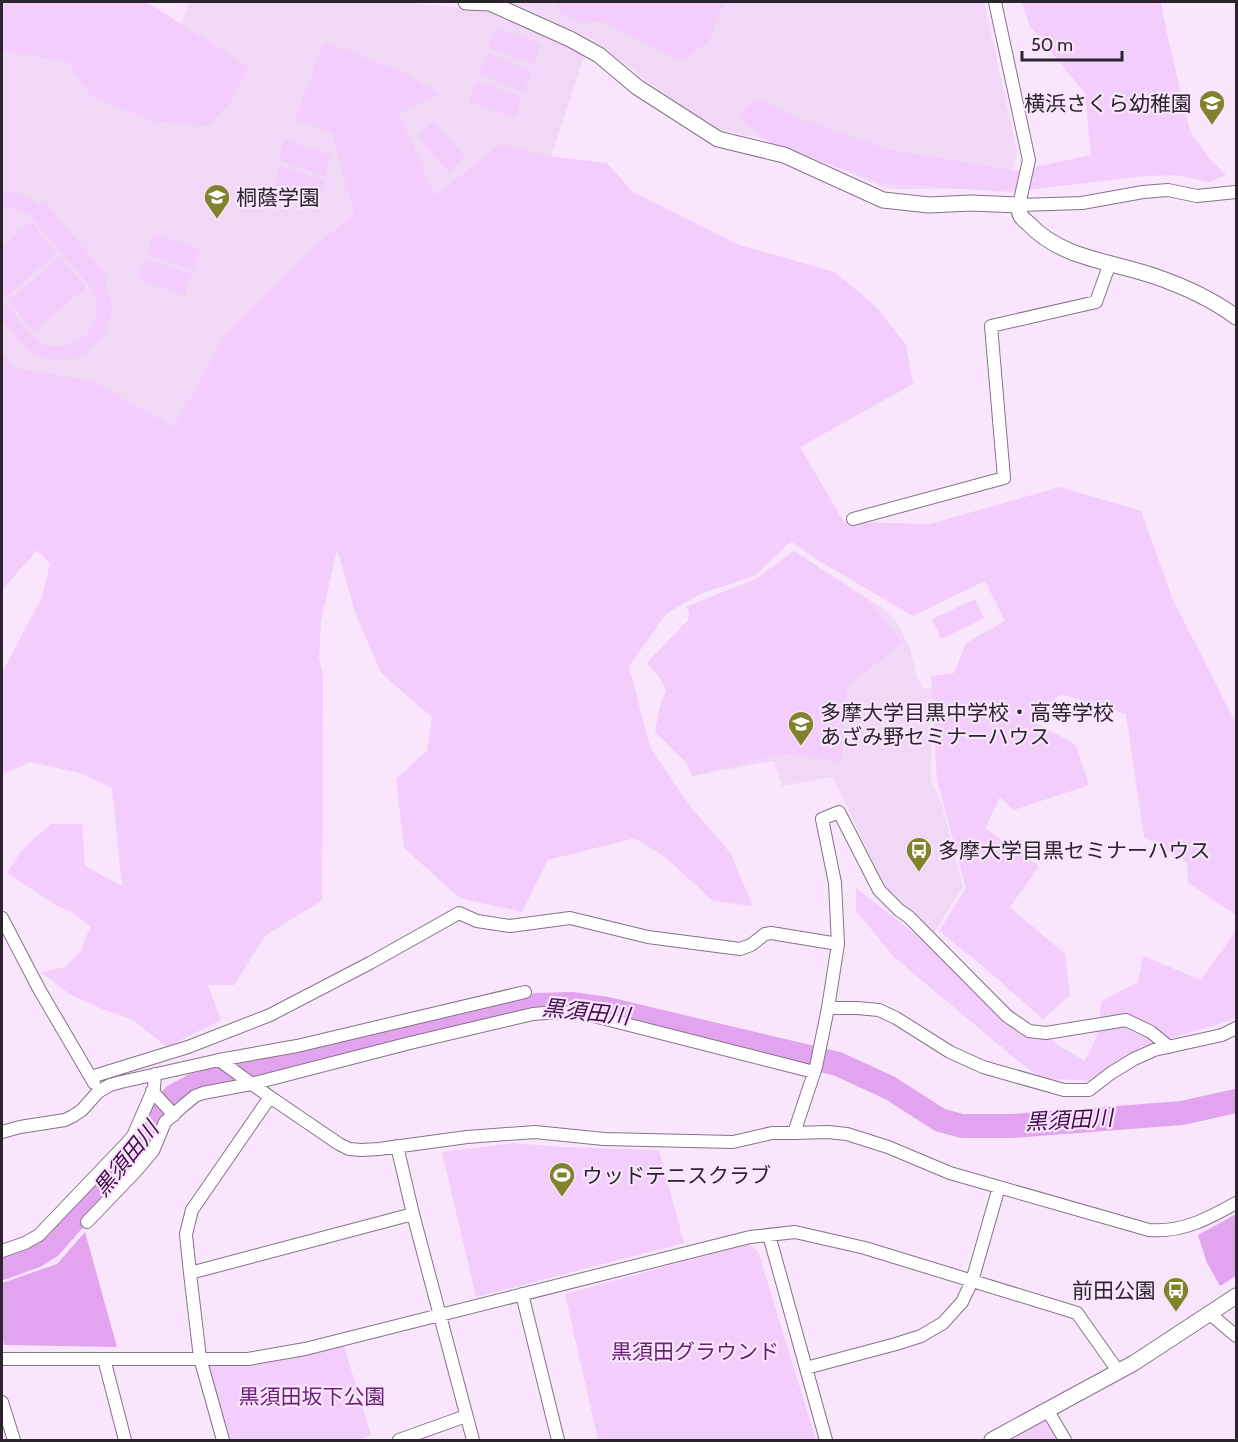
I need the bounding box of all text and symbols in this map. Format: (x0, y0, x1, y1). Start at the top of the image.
scale bar (1022, 24, 1122, 62)
text: 50 m (1031, 34, 1073, 56)
school or university icon: 横浜さくら幼稚園 (1197, 88, 1227, 126)
place label: 横浜さくら幼稚園 (1024, 91, 1192, 116)
school or university icon: 桐蔭学園 (202, 182, 232, 220)
place label: 桐蔭学園 (236, 185, 320, 210)
place label: 多摩大学目黒中学校・高等学校 あざみ野セミナーハウス (820, 700, 1114, 749)
school or university icon: 多摩大学目黒中学校・高等学校 あざみ野セミナーハウス (786, 709, 816, 747)
bus stop icon: 多摩大学目黒セミナーハウス (904, 835, 934, 873)
place label: 多摩大学目黒セミナーハウス (938, 838, 1211, 863)
water label: 黒須田川 (541, 994, 633, 1030)
water label: 黒須田川 (1024, 1104, 1116, 1136)
water label: 黒須田川 (88, 1115, 165, 1202)
sports icon: ウッドテニスクラブ (547, 1160, 577, 1198)
place label: ウッドテニスクラブ (582, 1163, 771, 1188)
bus stop icon: 前田公園 (1161, 1275, 1191, 1313)
place label: 前田公園 (1072, 1278, 1156, 1303)
park label: 黒須田グラウンド (611, 1339, 779, 1364)
park label: 黒須田坂下公園 (239, 1384, 386, 1409)

